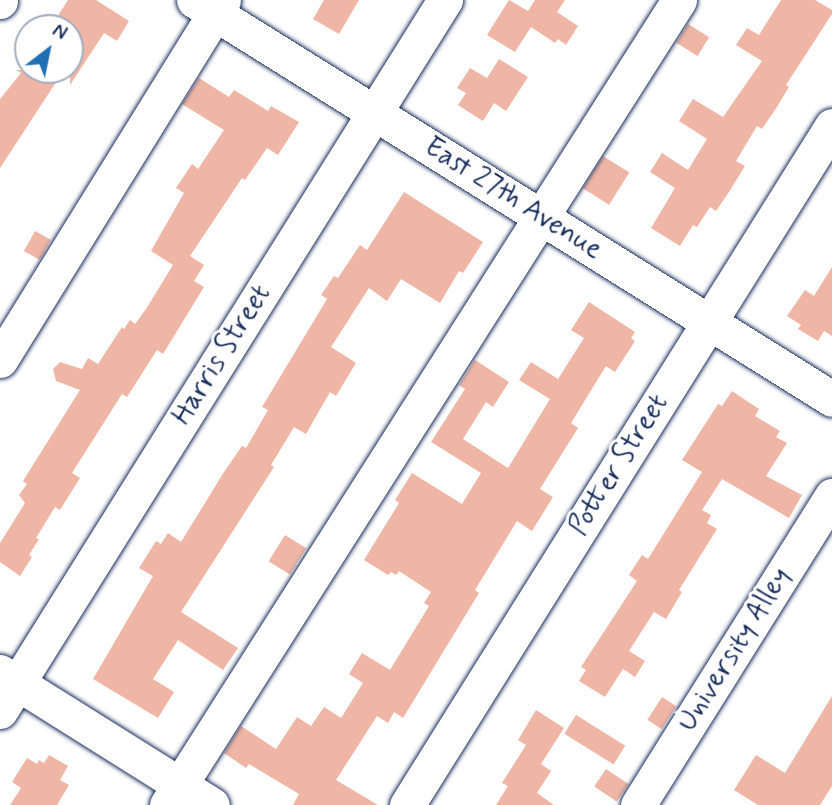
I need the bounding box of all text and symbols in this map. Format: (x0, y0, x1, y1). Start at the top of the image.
north arrow (14, 14, 84, 84)
text: N (47, 19, 71, 46)
street label: East 27th Avenue (418, 131, 608, 267)
street label: Harris Street (164, 277, 280, 433)
street label: Potter Street (561, 386, 677, 544)
street label: University Alley (671, 562, 799, 738)

